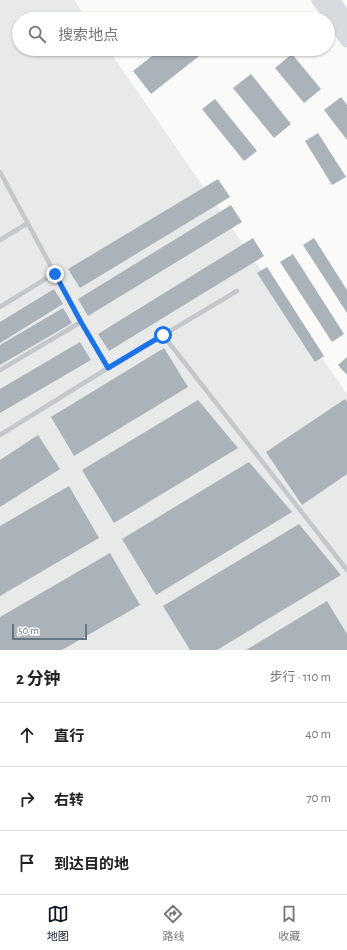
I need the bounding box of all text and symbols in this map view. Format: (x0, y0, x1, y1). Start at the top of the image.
search box (12, 12, 335, 56)
icon: search (26, 23, 48, 45)
text: 搜索地点 (58, 28, 118, 43)
route end (46, 265, 64, 283)
route start (154, 326, 172, 344)
scale bar (12, 622, 87, 641)
text: 50 m (18, 625, 39, 636)
text: 2 分钟 (16, 670, 61, 687)
text: 步行 · 110 m (269, 671, 331, 684)
icon: ahead (16, 724, 38, 746)
text: 40 m (305, 728, 331, 741)
text: 直行 (54, 729, 84, 744)
icon: right (16, 788, 38, 810)
text: 70 m (306, 792, 331, 805)
text: 右转 (54, 793, 84, 808)
icon: arrive (16, 852, 38, 874)
text: 到达目的地 (54, 857, 129, 872)
tab: 地图 (47, 903, 69, 943)
tab: 路线 (162, 903, 184, 943)
tab: 收藏 (278, 903, 300, 943)

